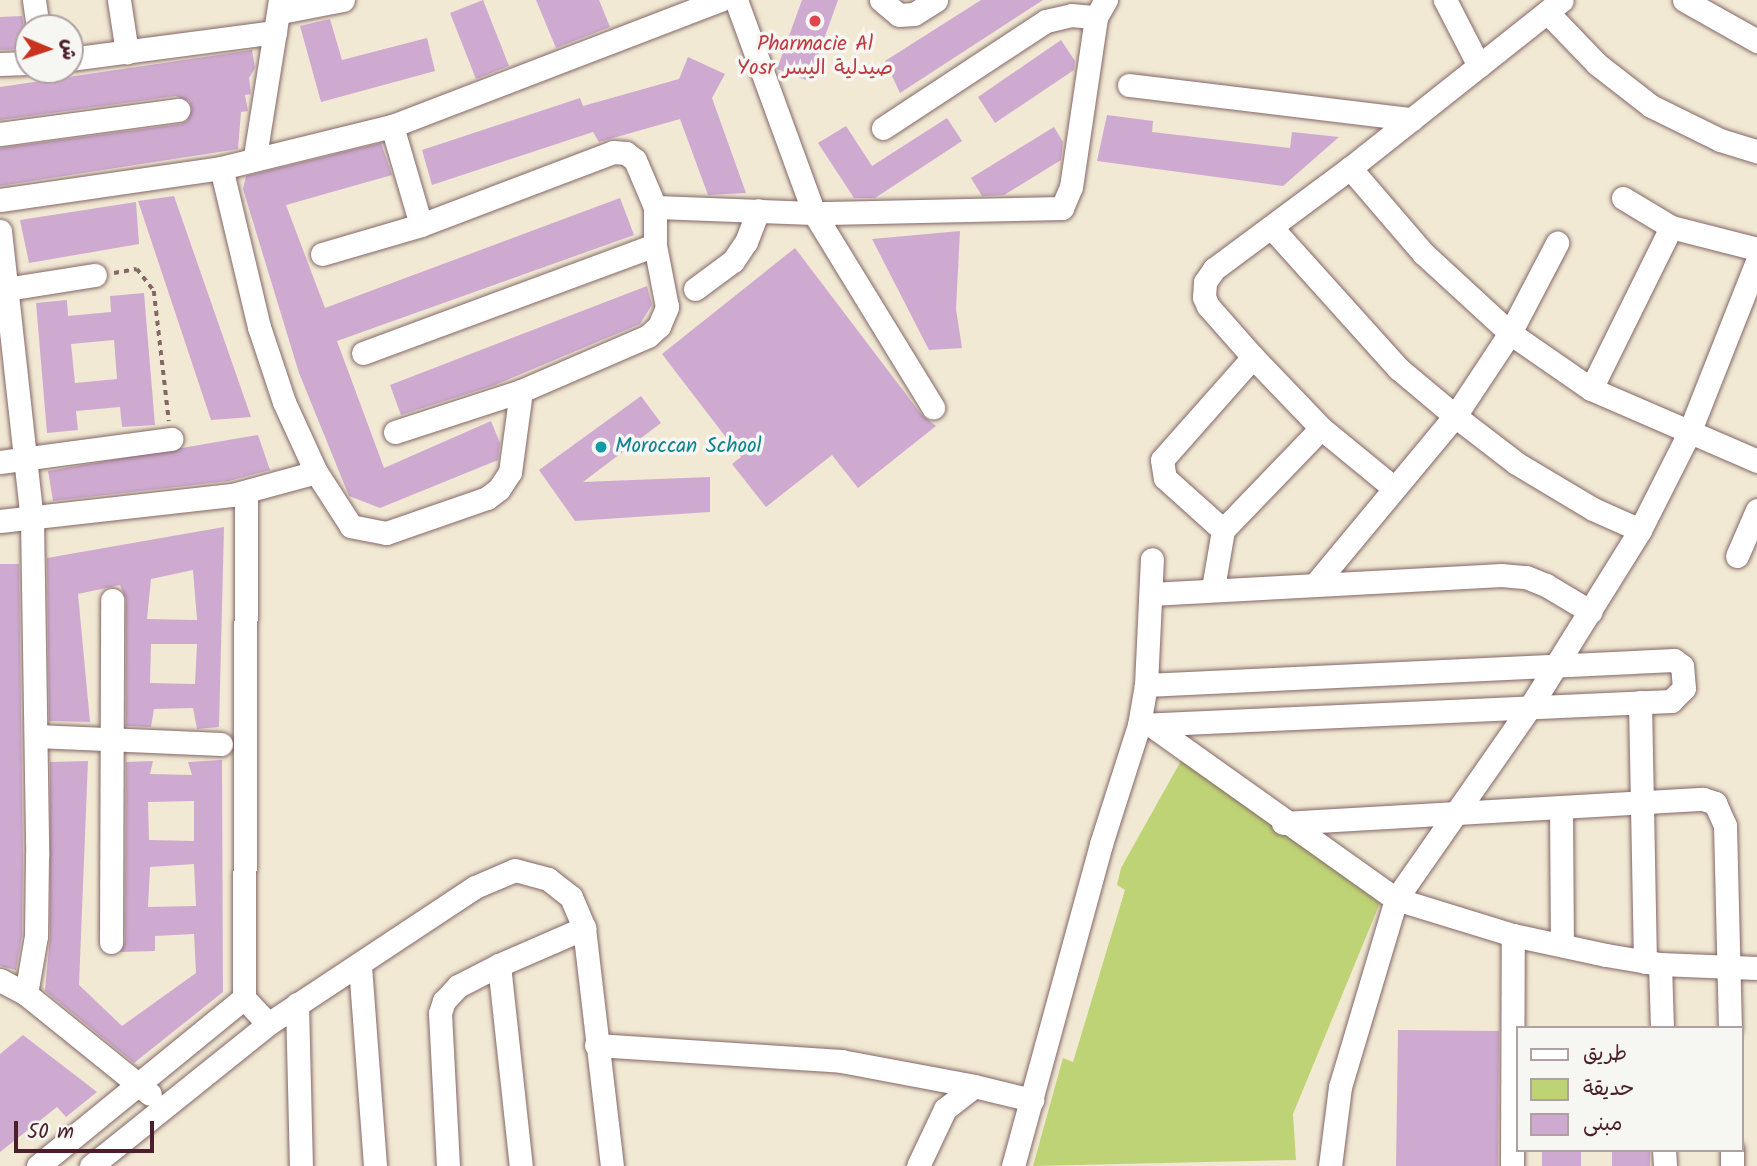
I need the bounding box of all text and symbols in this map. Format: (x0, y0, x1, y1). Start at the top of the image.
marker: Pharmacie Al Yosr صيدلية اليسر (807, 13, 823, 29)
north arrow (14, 14, 84, 84)
place label: Pharmacie Al Yosr صيدلية اليسر (737, 32, 893, 82)
text: ش (53, 39, 83, 61)
place label: Moroccan School (615, 434, 762, 460)
marker: Moroccan School (593, 439, 609, 455)
legend (1516, 1026, 1743, 1152)
text: طريق (1583, 1038, 1627, 1071)
text: حديقة (1583, 1073, 1634, 1106)
scale bar (18, 1106, 158, 1150)
text: مبنى (1583, 1108, 1622, 1141)
text: 50 m (27, 1116, 74, 1149)

